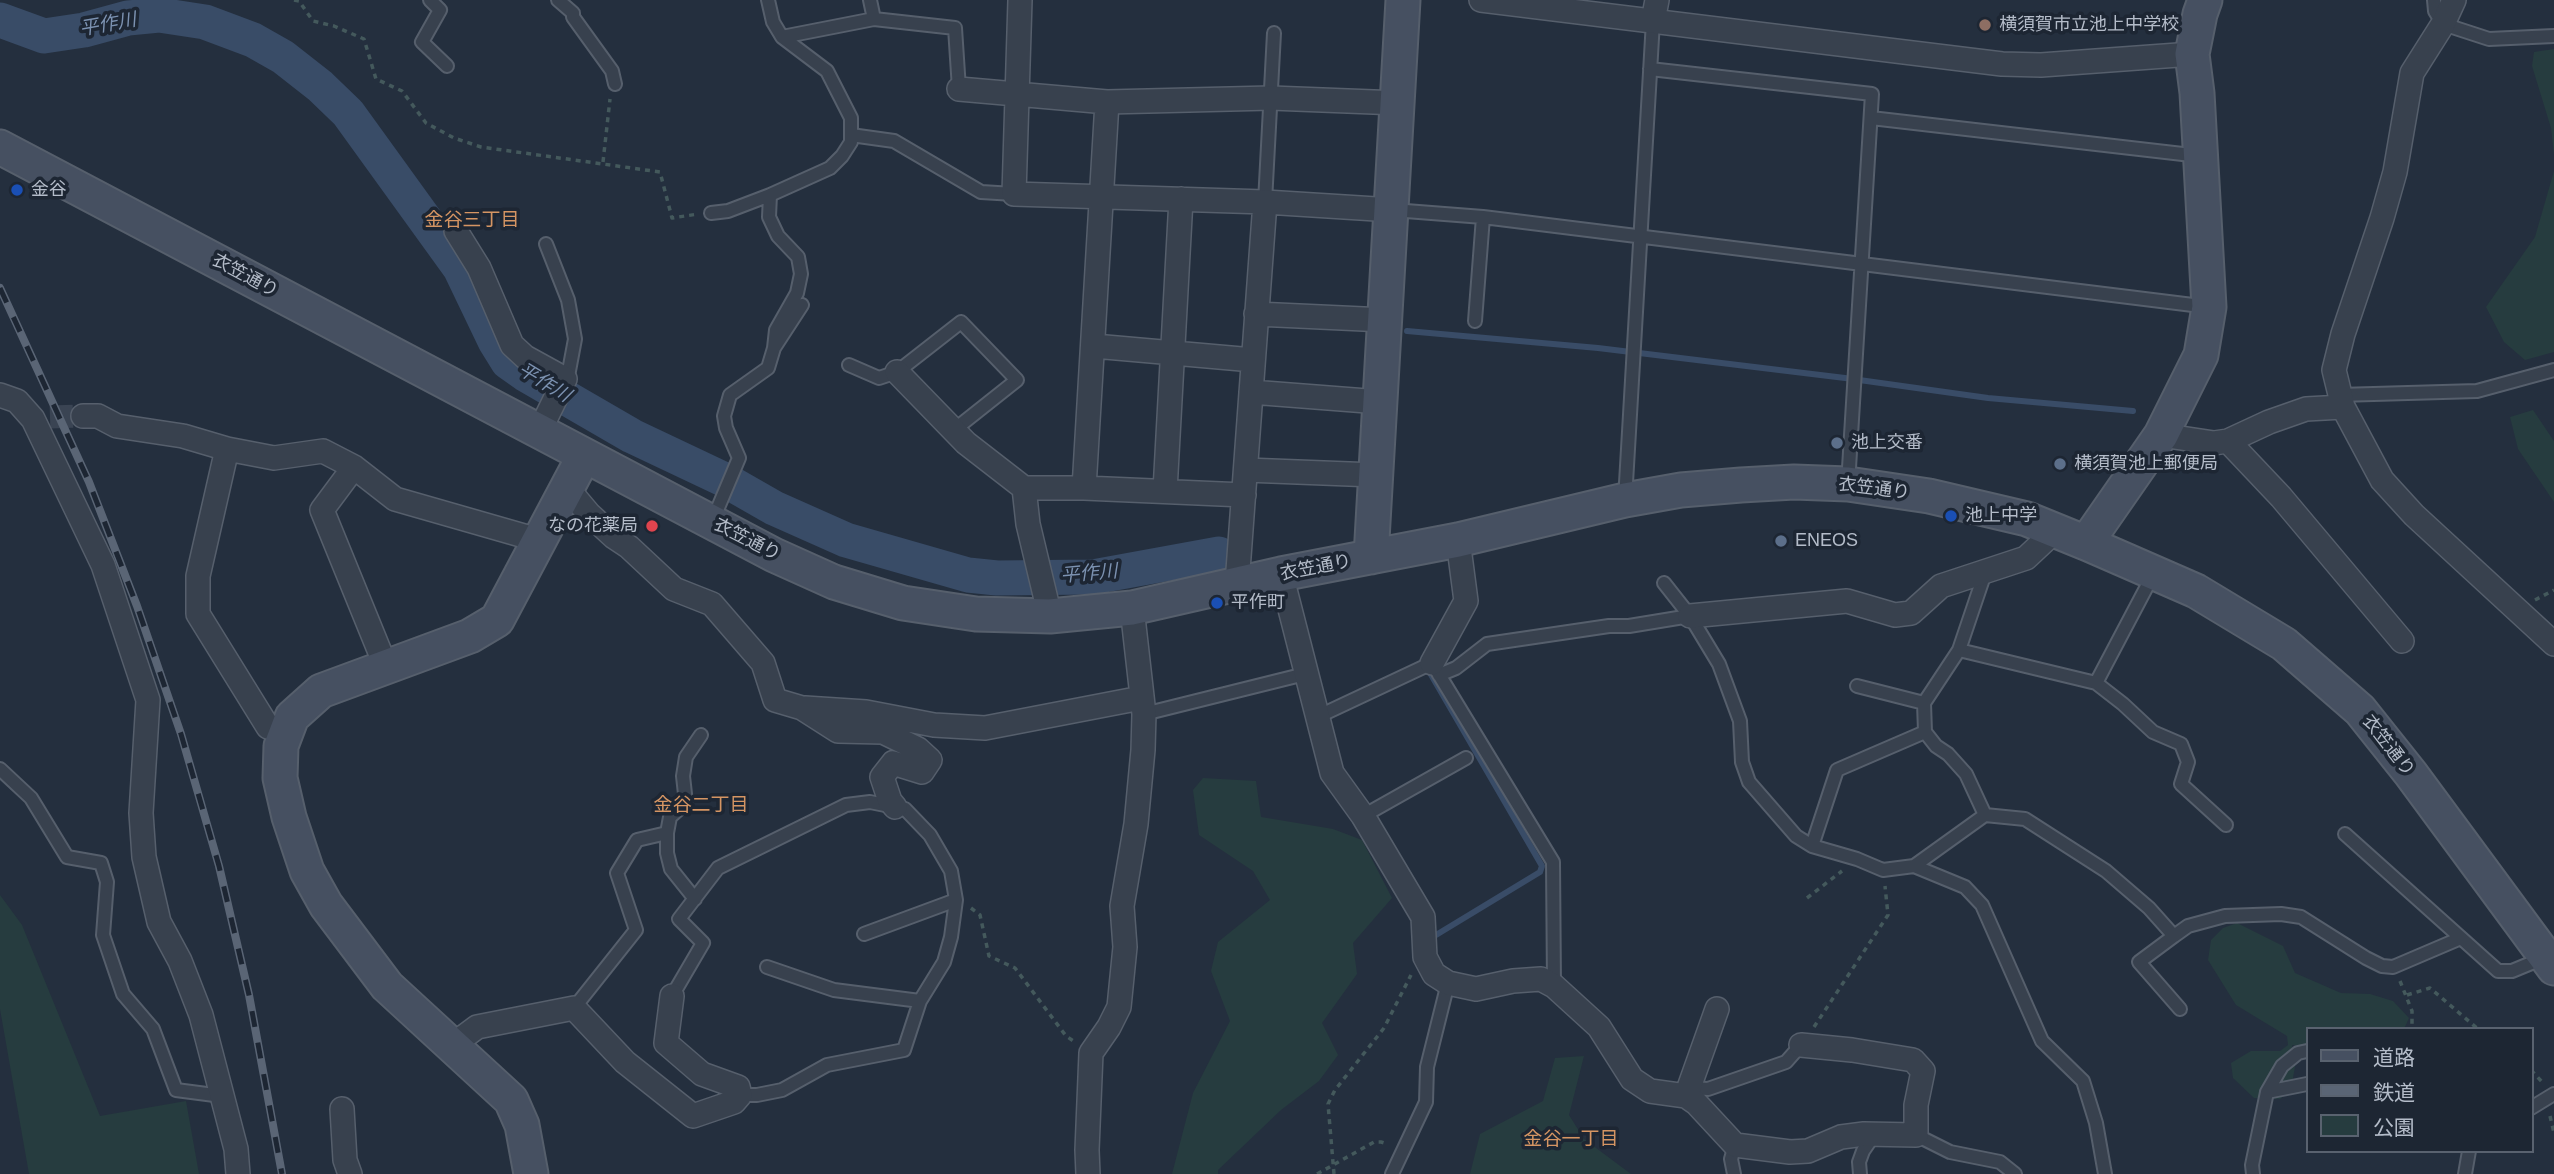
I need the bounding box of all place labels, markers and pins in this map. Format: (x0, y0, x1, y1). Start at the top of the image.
place label: 横須賀市立池上中学校 (1999, 14, 2179, 36)
marker: 横須賀市立池上中学校 (1977, 17, 1993, 33)
place label: 金谷 (31, 179, 67, 201)
marker: 金谷 (9, 182, 25, 198)
place label: 池上交番 (1851, 432, 1923, 454)
marker: 池上交番 (1829, 435, 1845, 451)
place label: 横須賀池上郵便局 (2074, 453, 2218, 475)
marker: 横須賀池上郵便局 (2052, 456, 2068, 472)
place label: 池上中学 (1965, 505, 2037, 527)
marker: 池上中学 (1943, 508, 1959, 524)
place label: なの花薬局 (548, 515, 638, 537)
marker: なの花薬局 (644, 518, 660, 534)
place label: ENEOS (1795, 530, 1858, 552)
marker: ENEOS (1773, 533, 1789, 549)
place label: 平作町 (1231, 592, 1285, 614)
marker: 平作町 (1209, 595, 1225, 611)

